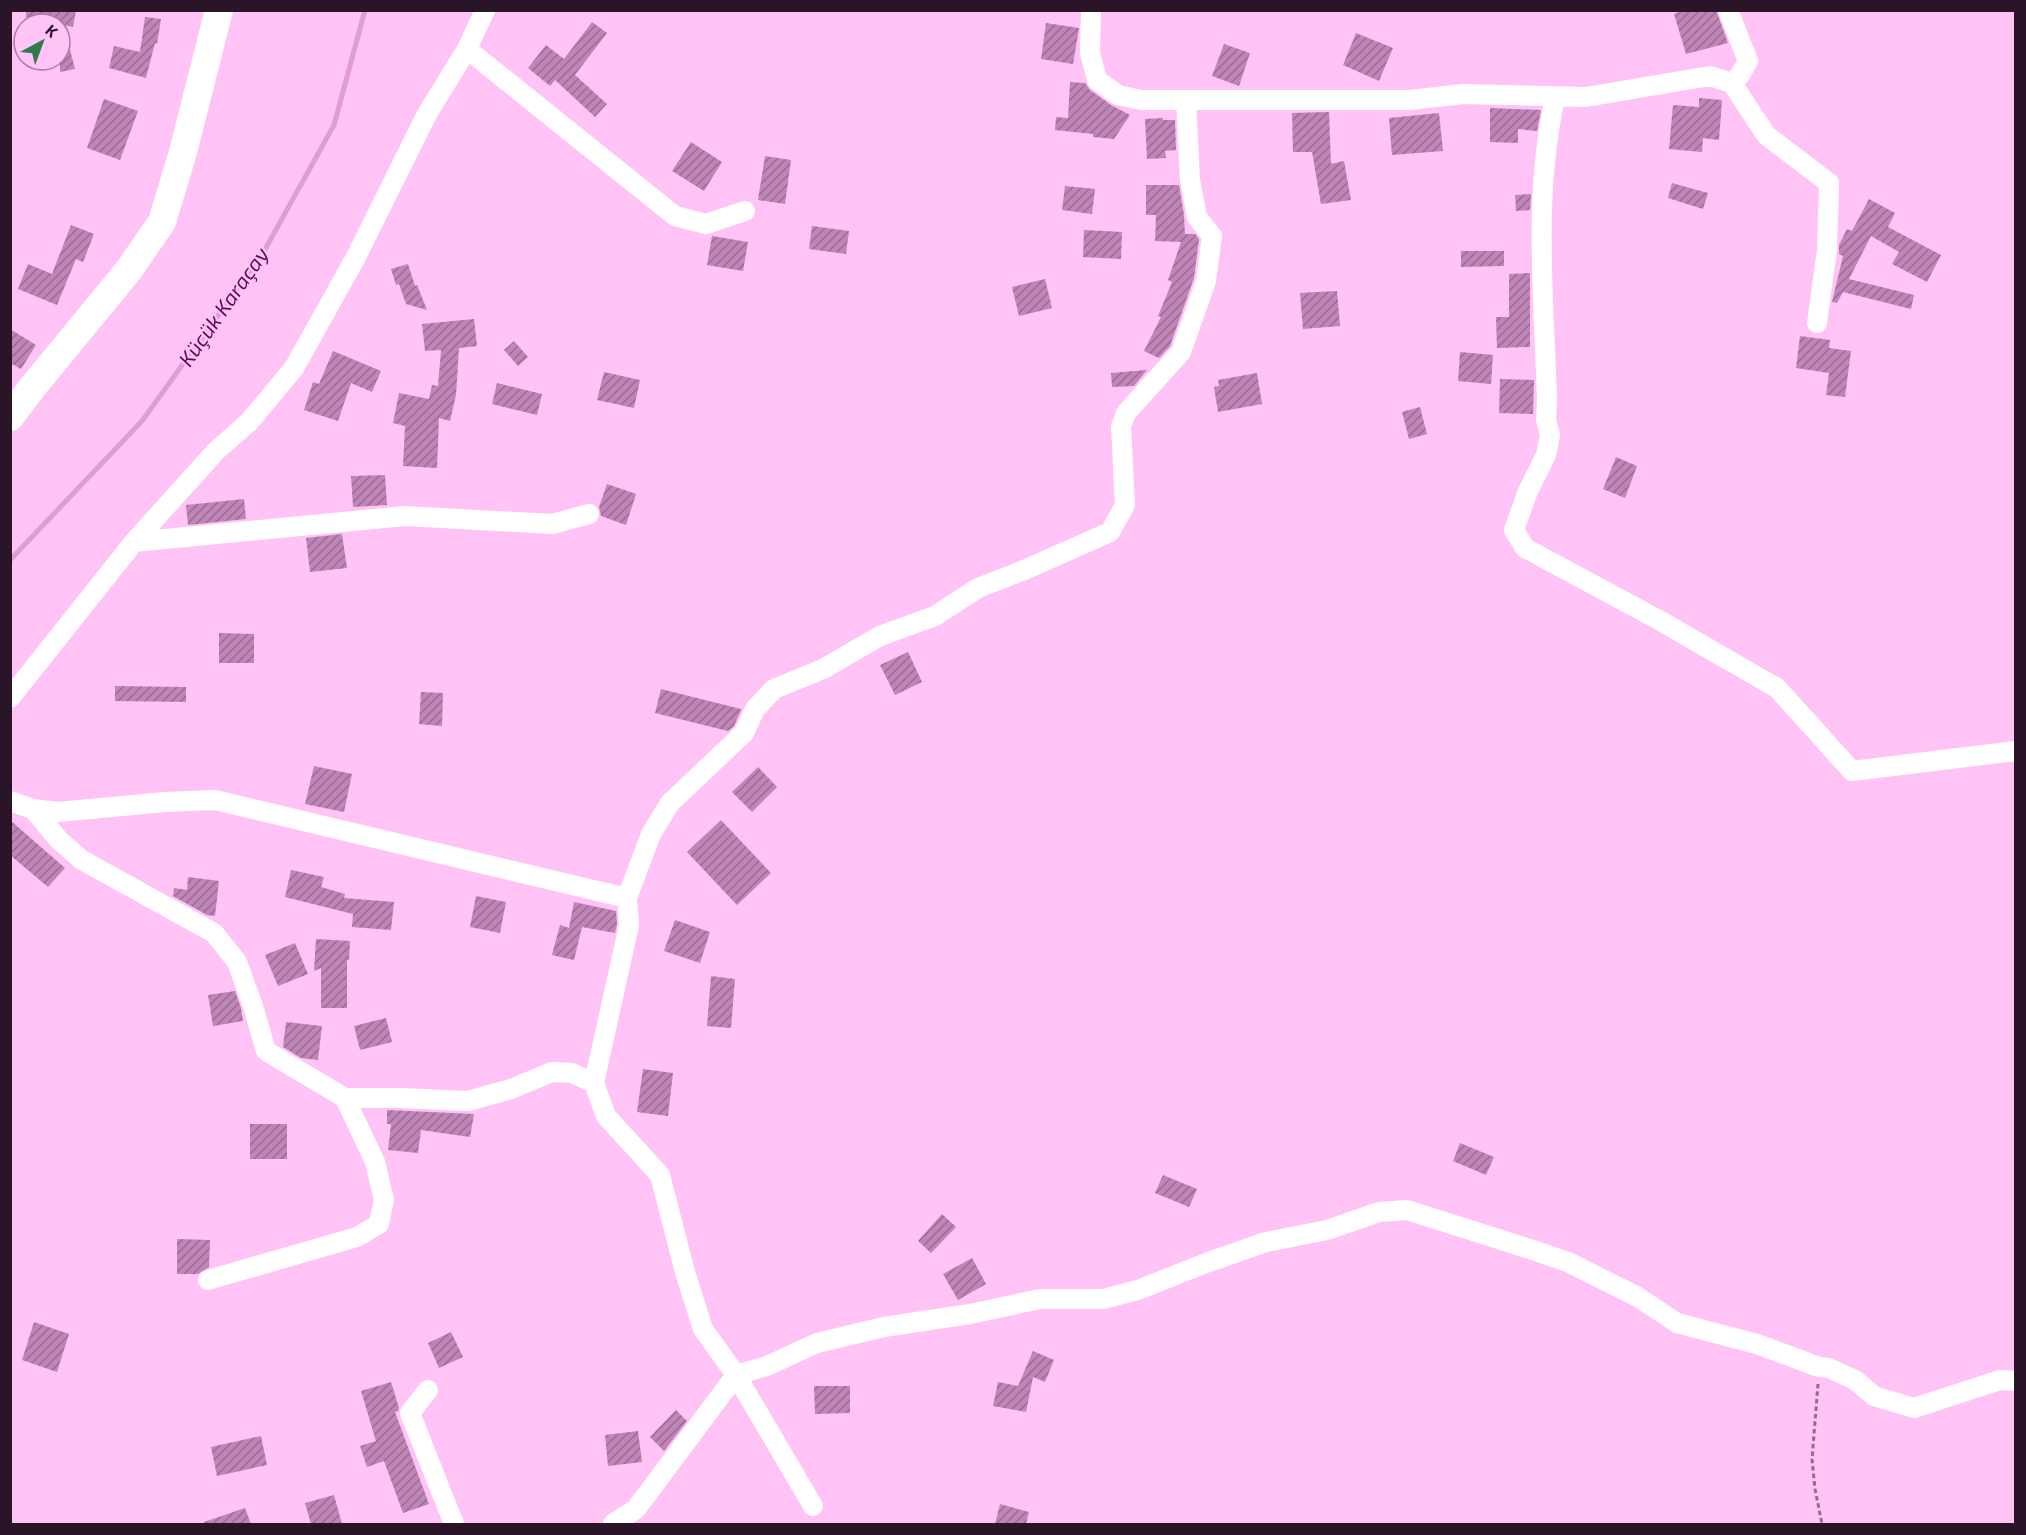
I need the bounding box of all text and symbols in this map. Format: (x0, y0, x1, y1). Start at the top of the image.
north arrow (12, 12, 72, 72)
text: K (42, 20, 63, 41)
water label: Küçük Karaçay (172, 242, 275, 372)

